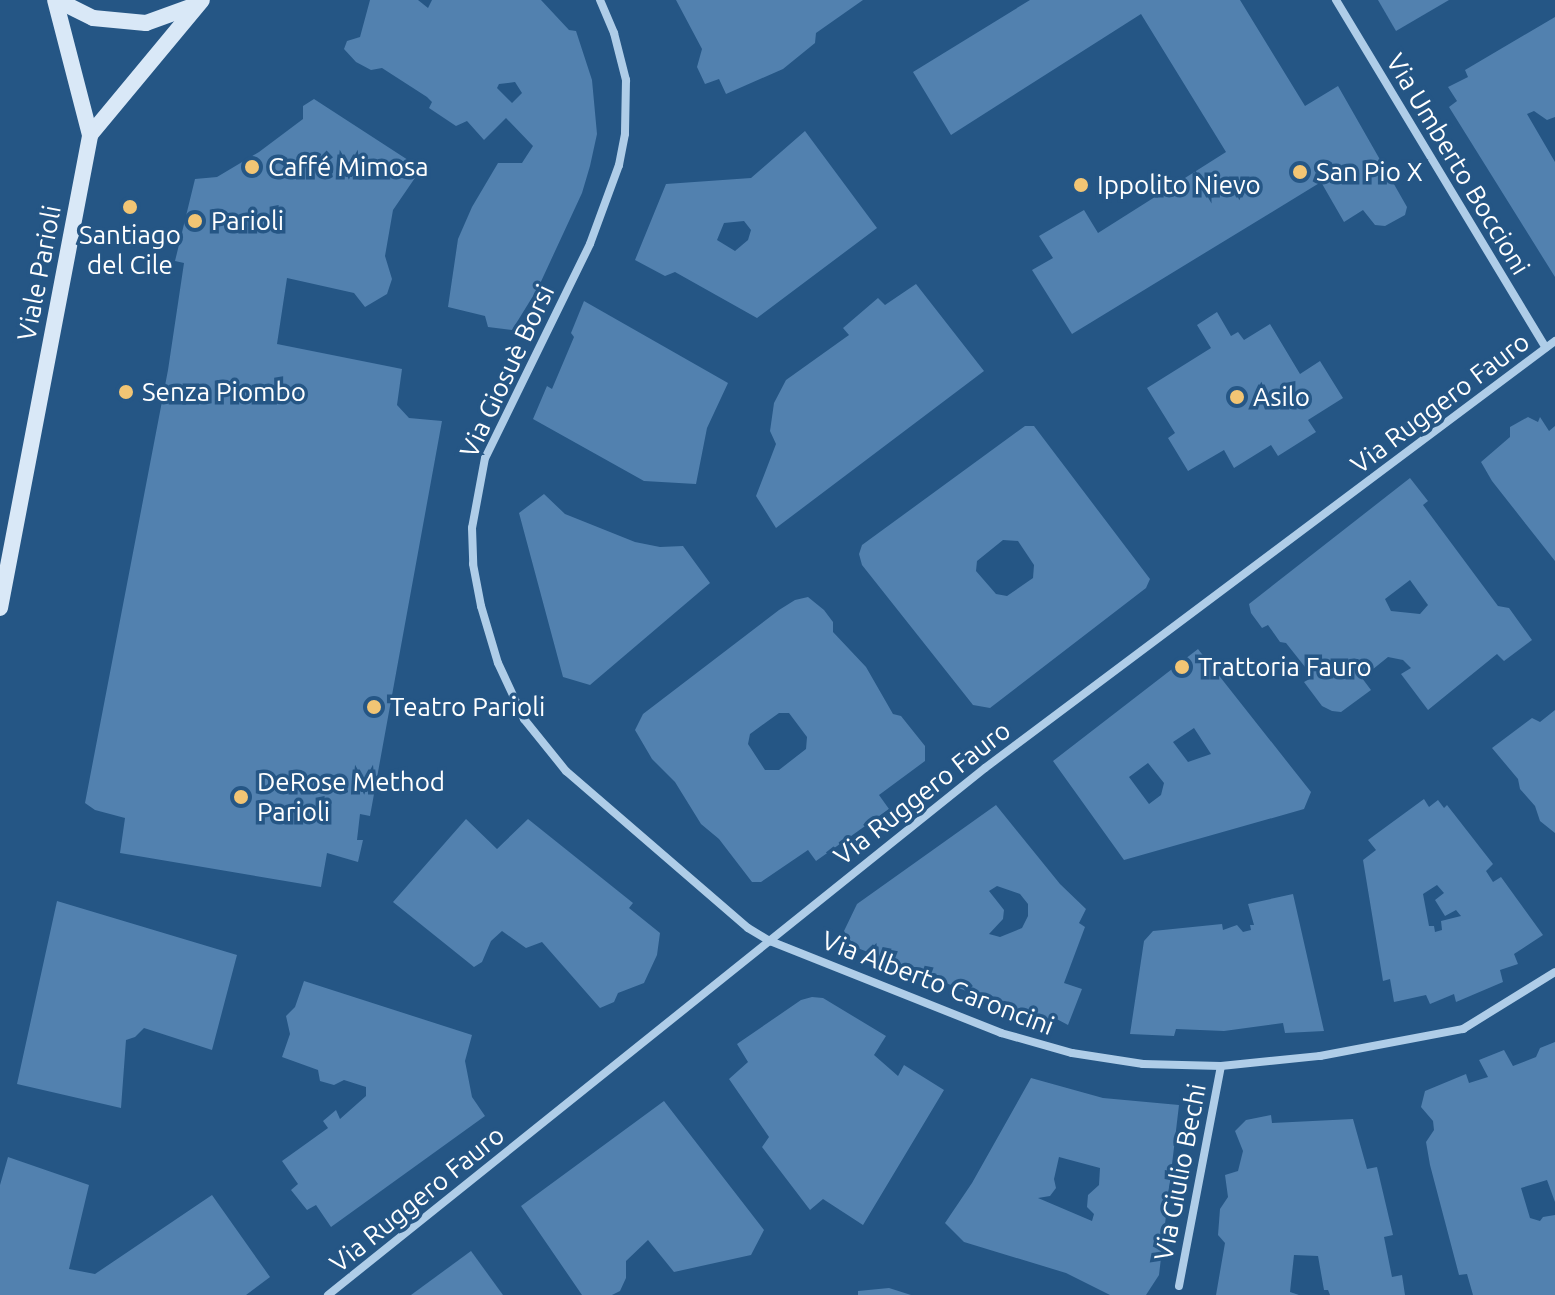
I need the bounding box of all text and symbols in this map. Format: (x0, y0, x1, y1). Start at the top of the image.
street label: Via Umberto Boccioni (1380, 48, 1536, 280)
place label: Caffé Mimosa (268, 151, 429, 183)
place label: San Pio X (1316, 156, 1423, 188)
marker: Caffé Mimosa (243, 158, 261, 176)
marker: San Pio X (1291, 163, 1309, 181)
place label: Ippolito Nievo (1097, 169, 1261, 201)
marker: Ippolito Nievo (1072, 176, 1090, 194)
marker: Santiago del Cile (121, 198, 139, 216)
street label: Viale Parioli (11, 203, 67, 343)
place label: Parioli (211, 205, 284, 237)
marker: Parioli (186, 212, 204, 230)
place label: Santiago del Cile (79, 219, 181, 280)
street label: Via Giosuè Borsi (453, 280, 561, 462)
street label: Via Ruggero Fauro (1345, 326, 1535, 480)
place label: Senza Piombo (142, 376, 306, 408)
place label: Asilo (1253, 381, 1310, 413)
marker: Senza Piombo (117, 383, 135, 401)
marker: Asilo (1228, 388, 1246, 406)
place label: Trattoria Fauro (1198, 651, 1372, 683)
marker: Trattoria Fauro (1173, 658, 1191, 676)
place label: Teatro Parioli (390, 691, 545, 723)
marker: Teatro Parioli (365, 698, 383, 716)
street label: Via Ruggero Fauro (828, 714, 1016, 872)
place label: DeRose Method Parioli (257, 766, 445, 828)
marker: DeRose Method Parioli (232, 788, 250, 806)
street label: Via Alberto Caroncini (817, 924, 1059, 1042)
street label: Via Giulio Bechi (1148, 1081, 1212, 1263)
street label: Via Ruggero Fauro (324, 1119, 510, 1279)

